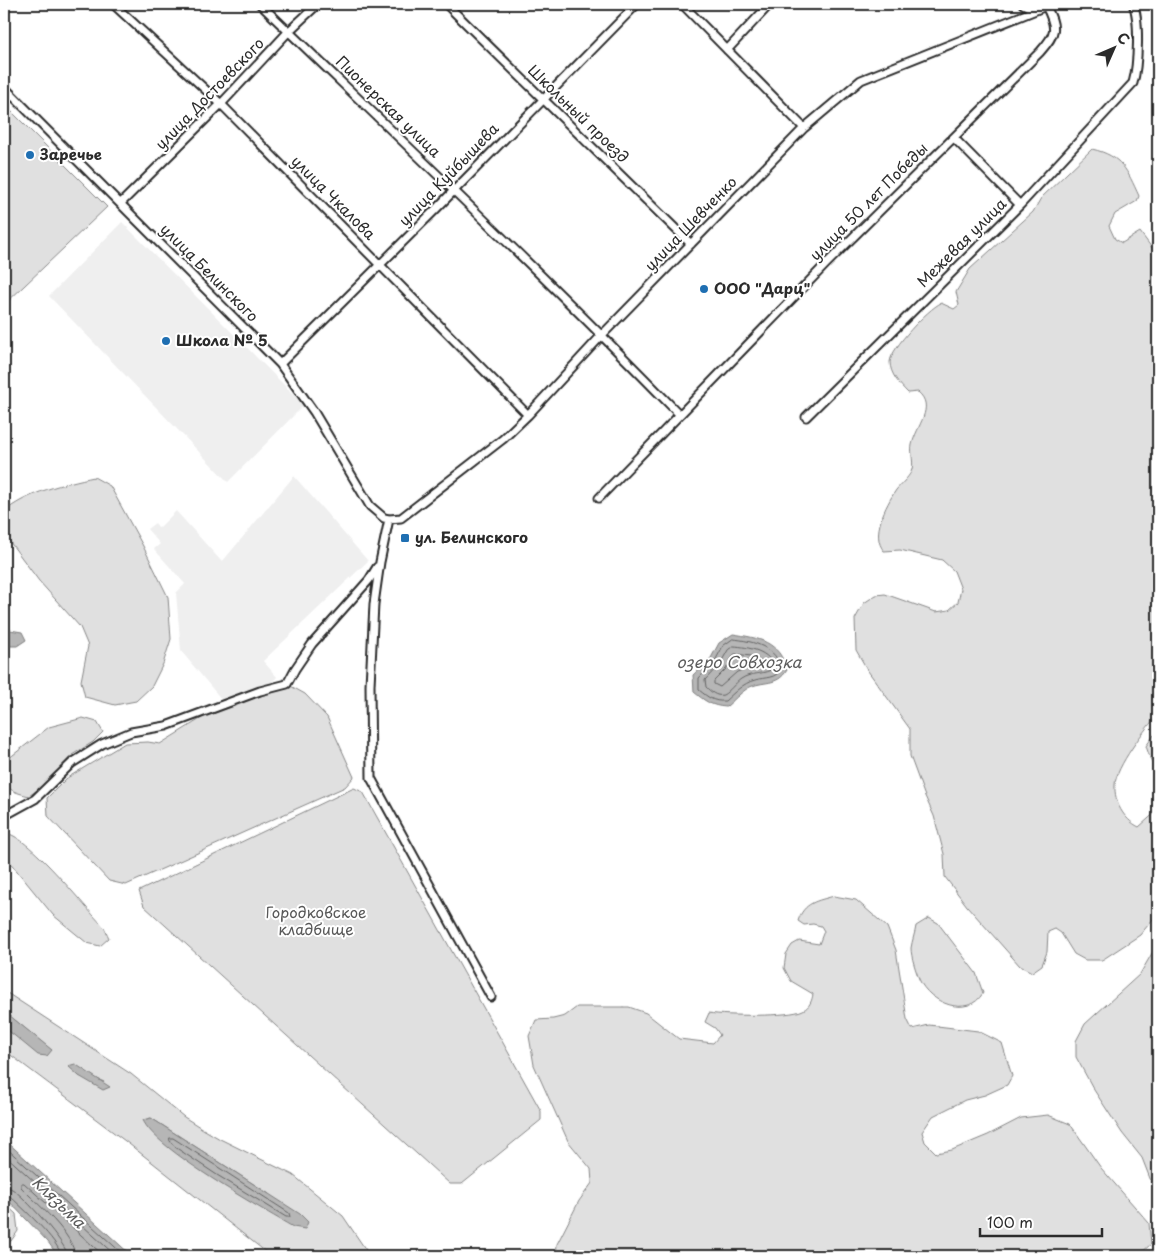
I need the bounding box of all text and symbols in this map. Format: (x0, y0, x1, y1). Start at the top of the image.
north arrow (1090, 22, 1140, 72)
text: С (1112, 27, 1135, 50)
street label: улица Достоевского (149, 32, 269, 154)
street label: Пионерская улица (331, 50, 447, 163)
street label: Школьный проезд (523, 59, 635, 167)
street label: улица Куйбышева (393, 117, 504, 231)
street label: улица 50 лет Победы (804, 137, 932, 265)
place label: Заречье (39, 142, 102, 165)
marker: Заречье (24, 149, 36, 161)
street label: улица Чкалова (287, 149, 382, 245)
street label: улица Шевченко (638, 170, 741, 276)
street label: Межевая улица (911, 192, 1011, 292)
street label: улица Белинского (156, 217, 265, 326)
place label: ООО "Дарц" (714, 276, 810, 299)
marker: ООО "Дарц" (698, 283, 710, 295)
place label: Школа № 5 (176, 328, 268, 351)
marker: Школа № 5 (160, 335, 172, 347)
place label: ул. Белинского (415, 525, 528, 548)
marker: ул. Белинского (399, 532, 411, 544)
water label: озеро Совхозка (677, 649, 802, 673)
park label: Городковское кладбище (266, 900, 366, 940)
water label: Клязьма (28, 1170, 93, 1234)
scale bar (980, 1205, 1102, 1237)
text: 100 m (987, 1210, 1033, 1233)

